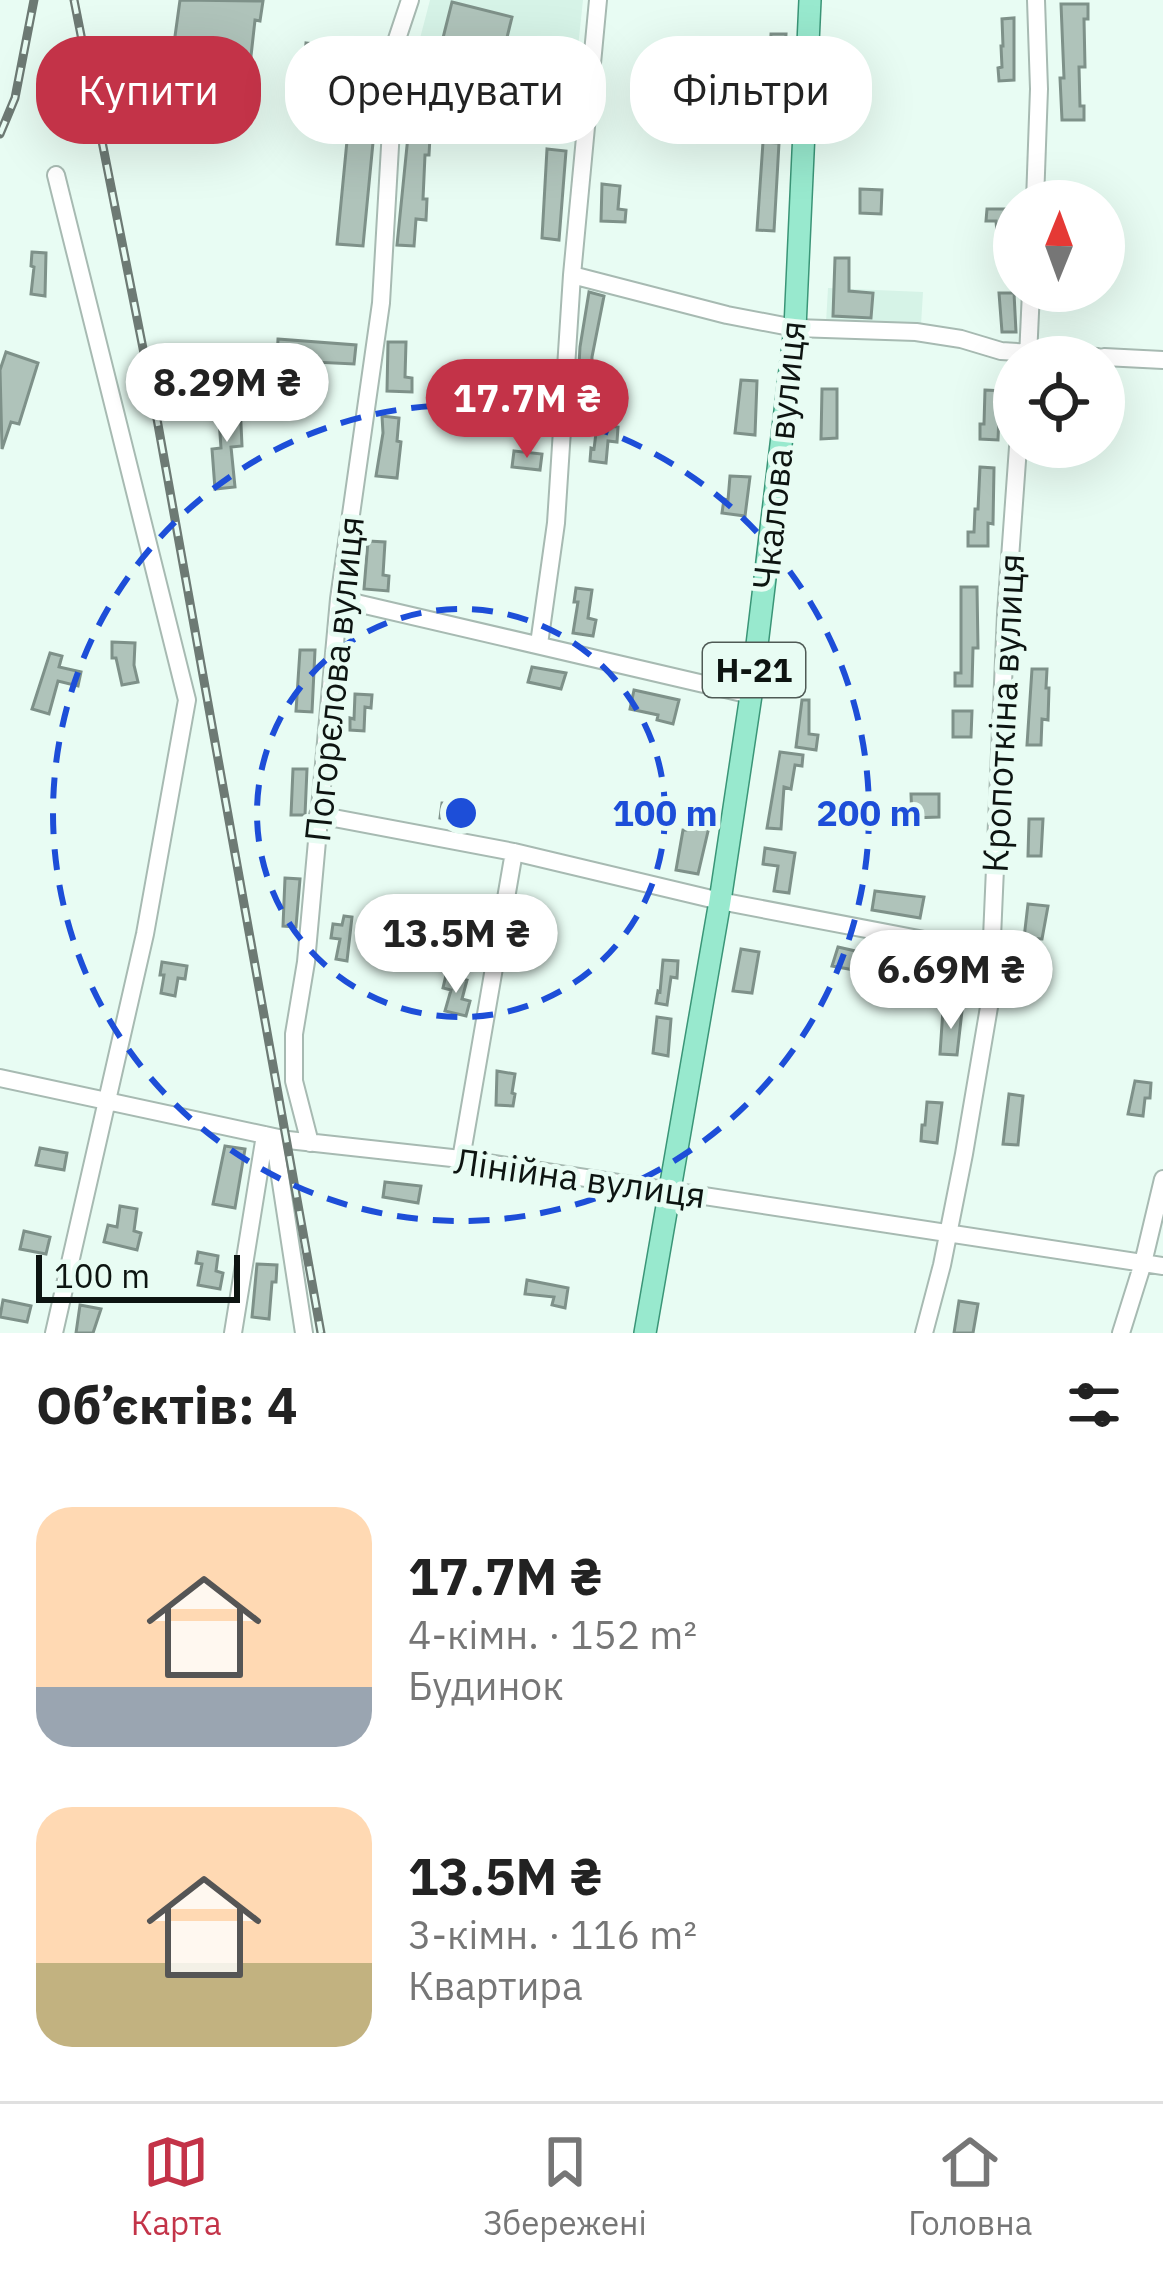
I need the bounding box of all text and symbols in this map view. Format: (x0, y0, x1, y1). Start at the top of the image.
chip: Купити (36, 36, 261, 144)
chip: Орендувати (285, 36, 606, 144)
chip: Фільтри (630, 36, 872, 144)
north arrow (993, 180, 1125, 312)
map controls (993, 180, 1125, 468)
street label: Чкалова вулиця (741, 318, 816, 592)
button: locate (993, 336, 1125, 468)
pin: 8.29M ₴ (116, 343, 338, 445)
text: 8.29M ₴ (153, 356, 301, 407)
pin: 17.7M ₴ (416, 359, 638, 461)
text: 17.7M ₴ (453, 372, 601, 423)
street label: Погорєлова вулиця (293, 514, 374, 844)
street label: Кропоткіна вулиця (971, 552, 1034, 874)
road number: Н-21 (703, 643, 805, 697)
text: 100 m (612, 789, 718, 836)
text: 200 m (816, 789, 922, 836)
centre of rings (440, 792, 482, 834)
pin: 13.5M ₴ (345, 894, 567, 996)
text: 13.5M ₴ (382, 907, 530, 958)
pin: 6.69M ₴ (840, 930, 1062, 1032)
text: 6.69M ₴ (877, 943, 1025, 994)
street label: Лінійна вулиця (451, 1137, 709, 1218)
scale bar (36, 1249, 240, 1302)
text: 100 m (54, 1254, 150, 1297)
text: Об’єктів: 4 (36, 1372, 297, 1438)
icon: filters (1061, 1372, 1127, 1438)
text: 17.7M ₴ (408, 1543, 602, 1609)
icon: home (132, 1555, 276, 1699)
text: 4-кімн. · 152 m² (408, 1609, 697, 1660)
text: Будинок (408, 1660, 564, 1711)
text: 13.5M ₴ (408, 1843, 602, 1909)
icon: home (132, 1855, 276, 1999)
text: 3-кімн. · 116 m² (408, 1909, 697, 1960)
text: Квартира (408, 1960, 583, 2011)
tab: Карта (131, 2129, 222, 2244)
tab: Збережені (483, 2129, 647, 2244)
tab: Головна (908, 2129, 1032, 2244)

